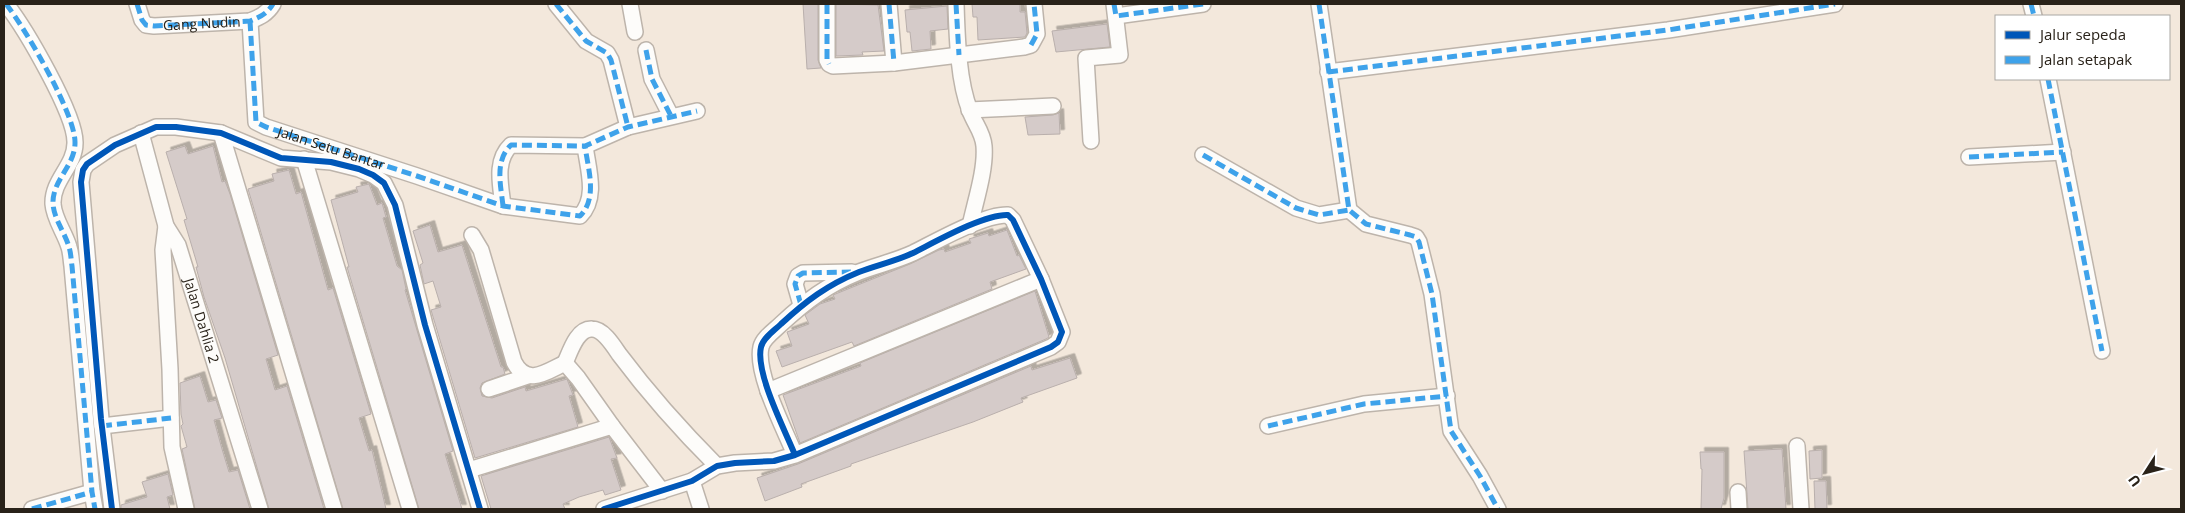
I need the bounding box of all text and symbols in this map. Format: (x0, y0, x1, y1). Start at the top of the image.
street label: Gang Nudin (162, 12, 241, 35)
legend (1995, 15, 2170, 80)
text: Jalur sepeda (2038, 24, 2126, 44)
text: Jalan setapak (2038, 49, 2132, 69)
street label: Jalan Setu Bantar (273, 121, 388, 174)
street label: Jalan Dahlia 2 (179, 274, 224, 365)
north arrow (2120, 448, 2170, 498)
text: U (2123, 471, 2145, 491)

